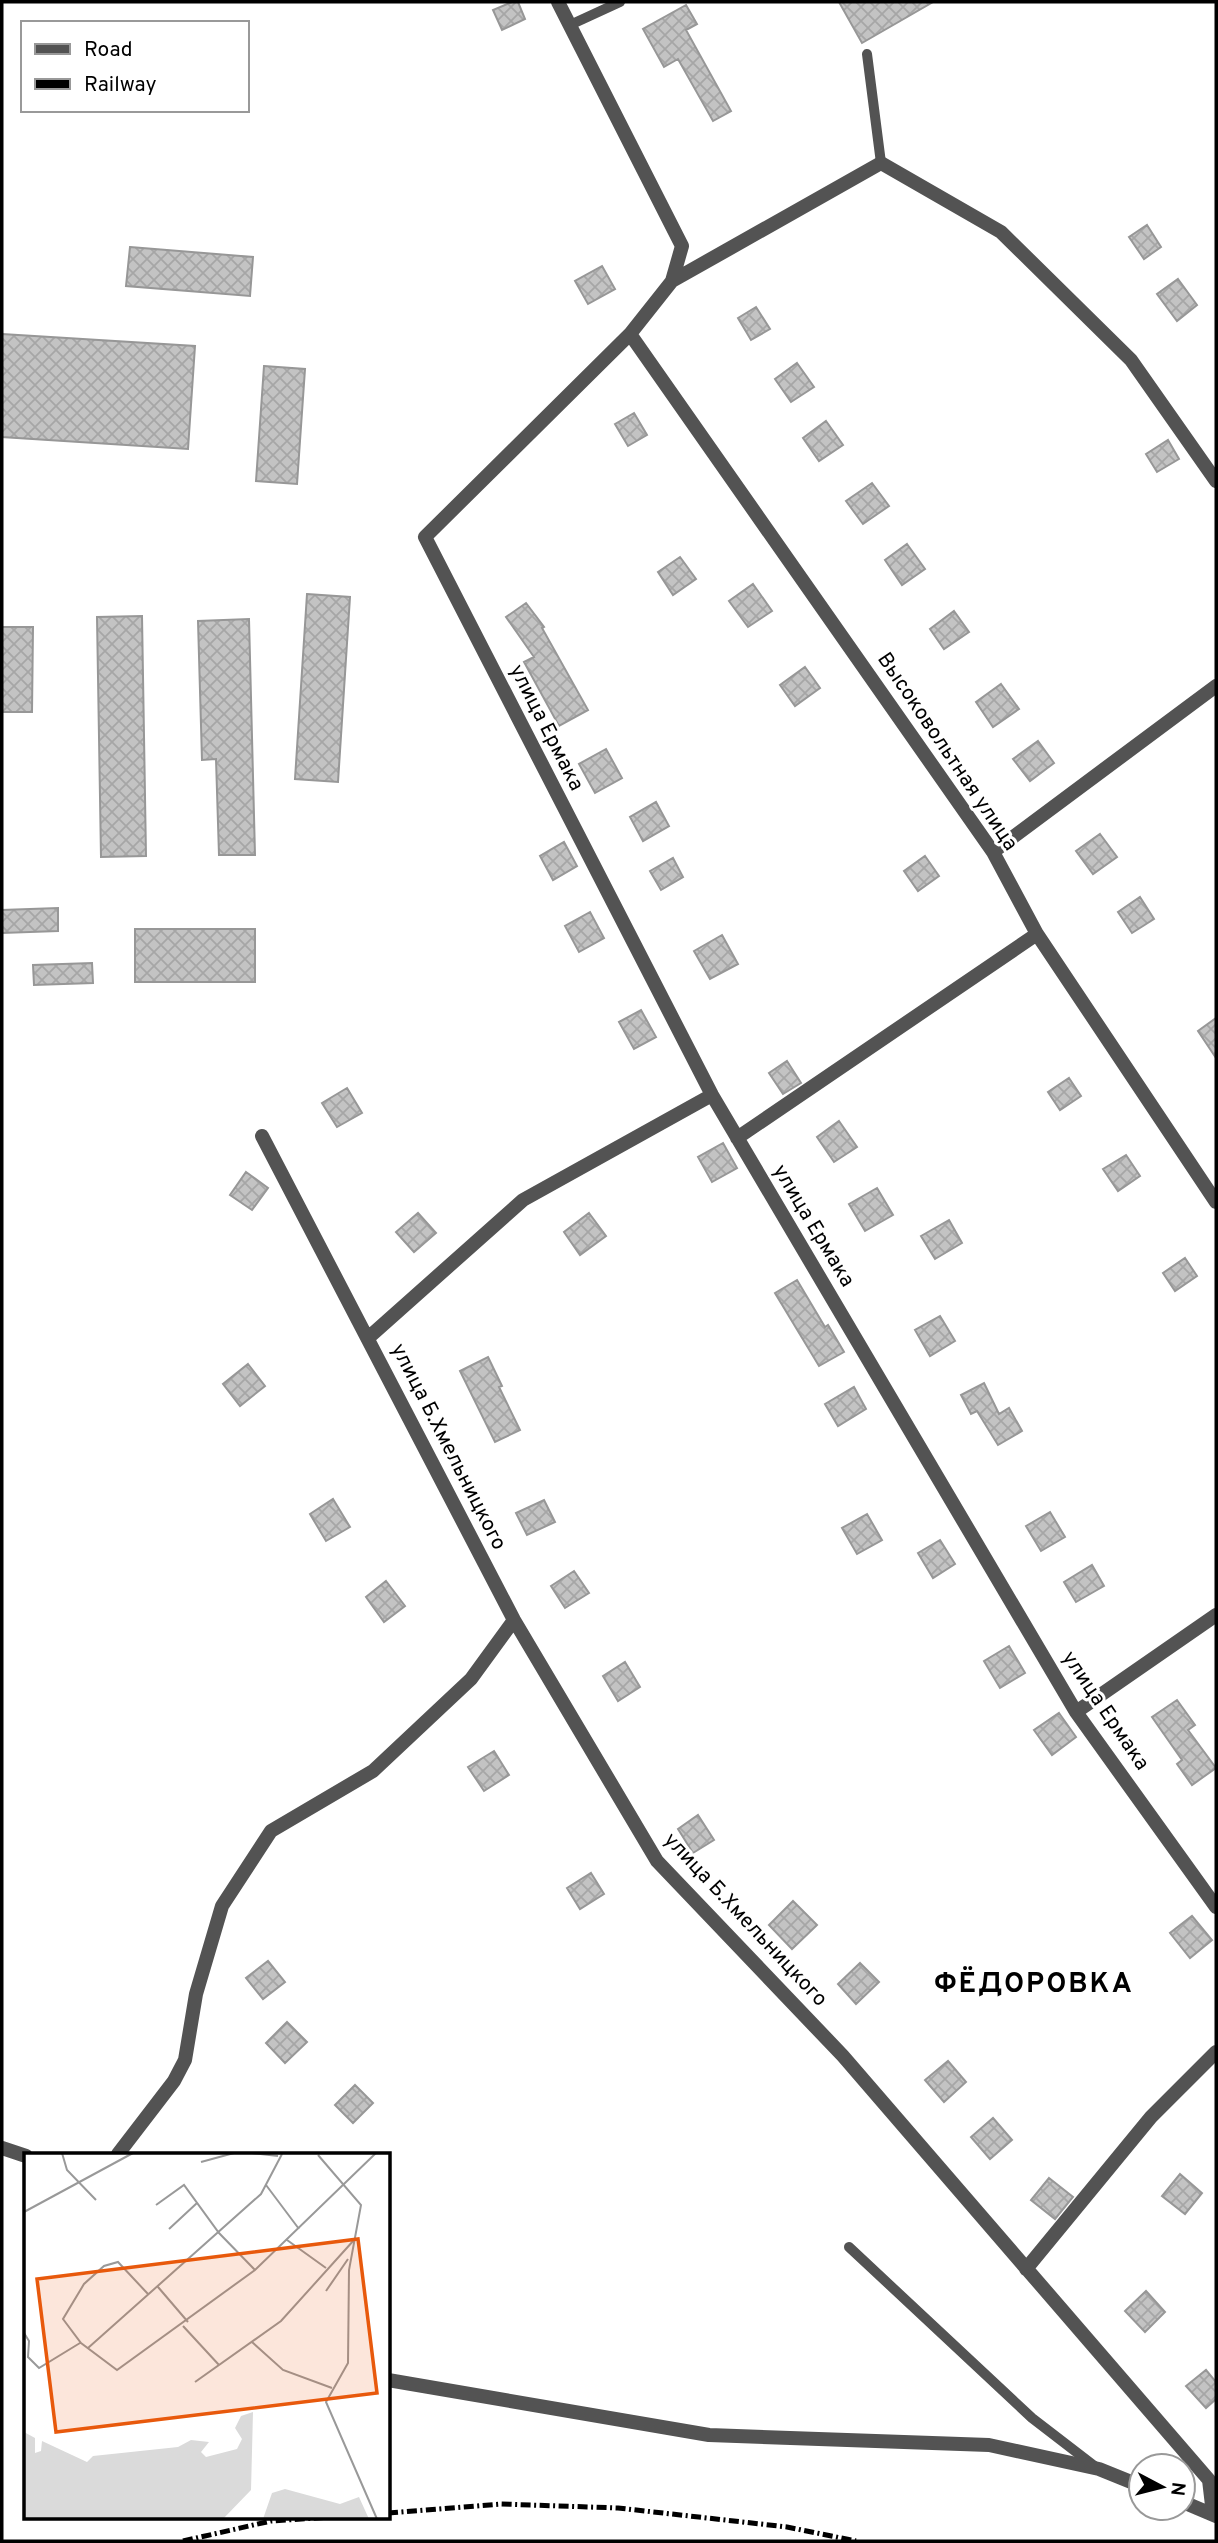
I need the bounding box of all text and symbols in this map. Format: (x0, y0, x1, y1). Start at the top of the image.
legend (21, 21, 248, 112)
text: Road (84, 37, 133, 64)
text: Railway (84, 72, 157, 99)
street label: Высоковольтная улица (870, 648, 1024, 856)
street label: улица Ермака (503, 660, 589, 796)
street label: улица Ермака (766, 1160, 860, 1292)
street label: улица Б.Хмельницкого (384, 1339, 512, 1555)
street label: улица Ермака (1055, 1646, 1155, 1776)
street label: улица Б.Хмельницкого (657, 1827, 833, 2013)
district label: ФЁДОРОВКА (934, 1965, 1134, 2003)
inset map (24, 2153, 390, 2518)
north arrow (1127, 2452, 1197, 2522)
text: N (1164, 2481, 1190, 2497)

